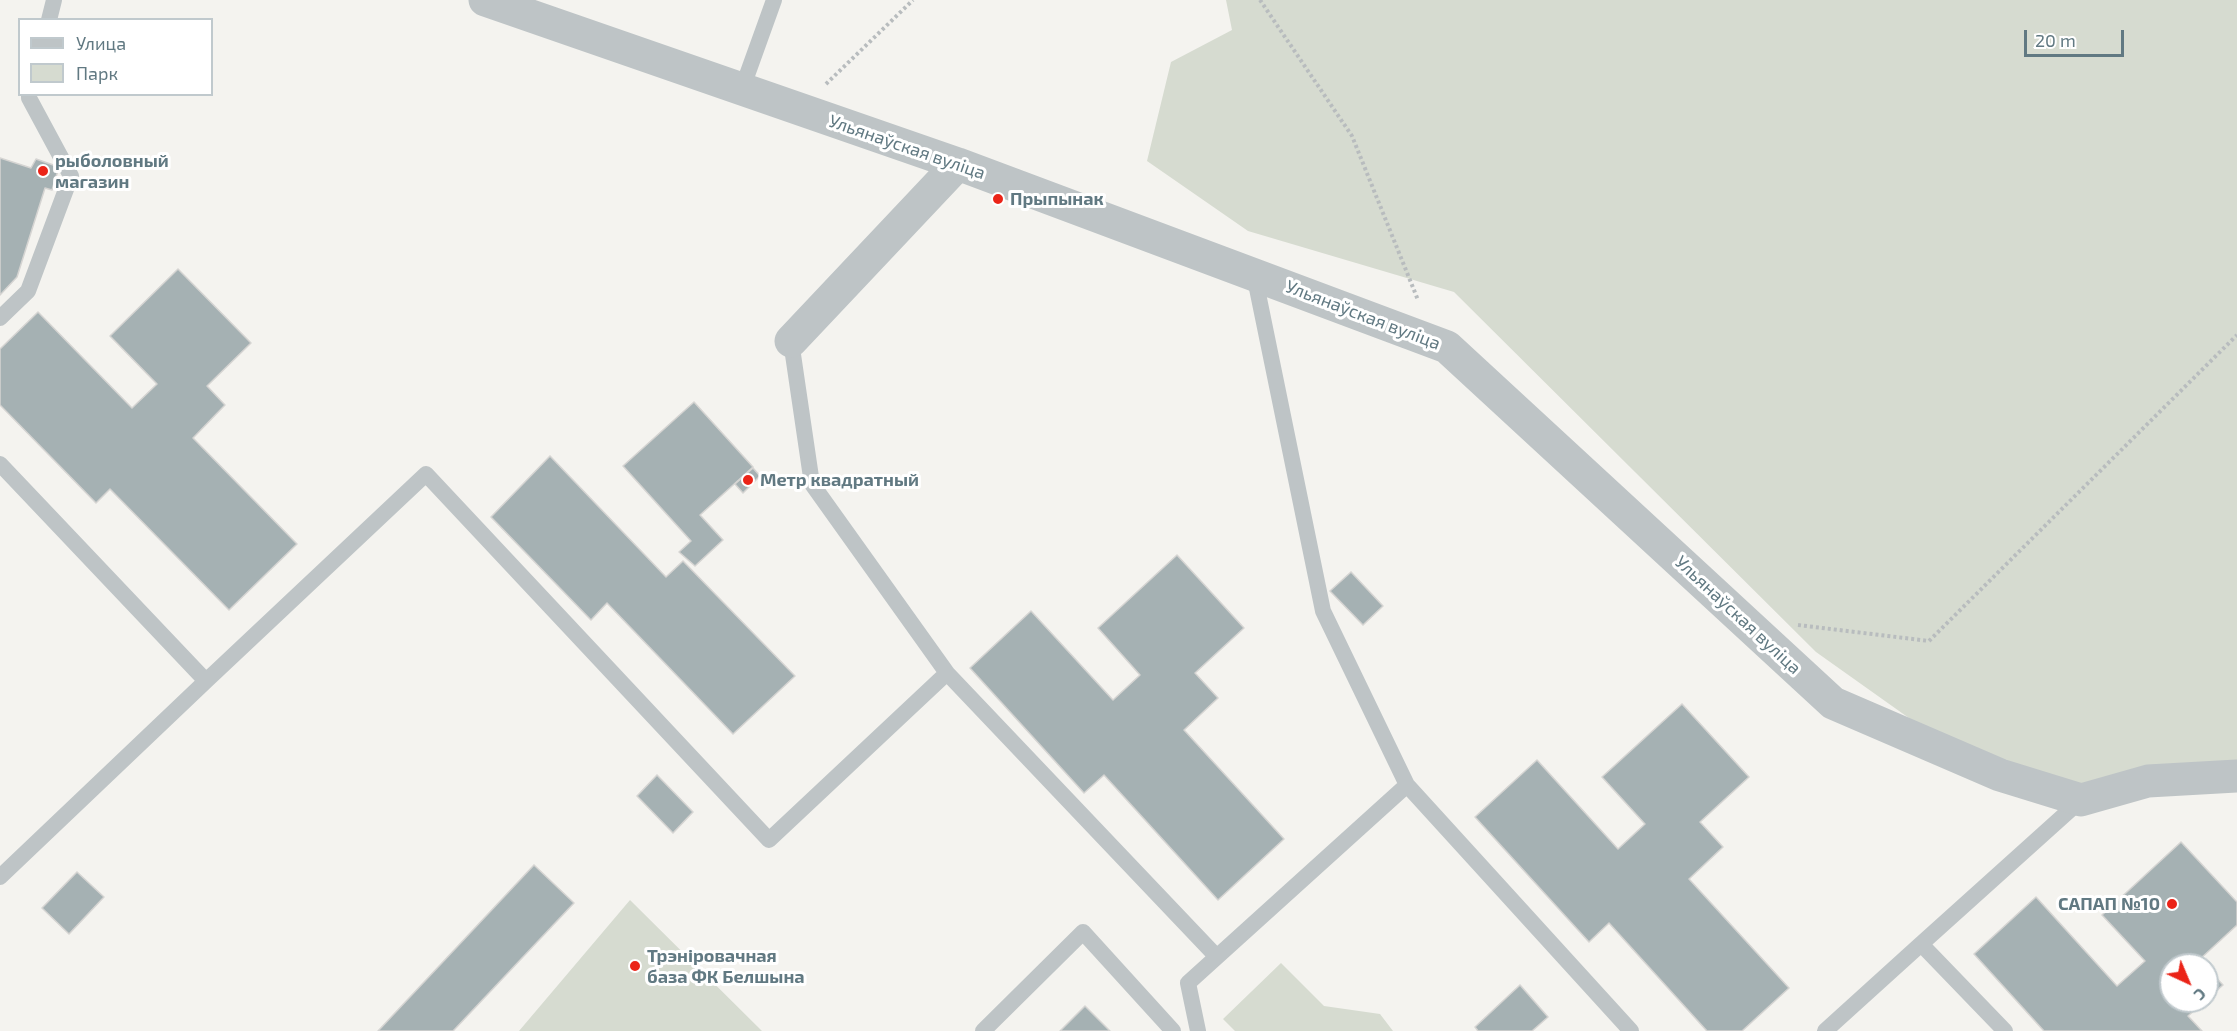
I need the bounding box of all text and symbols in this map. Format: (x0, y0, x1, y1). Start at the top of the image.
legend (18, 18, 213, 96)
scale bar (2027, 18, 2128, 56)
text: 20 m (2035, 29, 2076, 51)
text: Улица (76, 32, 126, 54)
text: Парк (76, 62, 118, 84)
street label: Ульянаўская вуліца (826, 110, 988, 184)
place label: рыболовный магазин (55, 150, 169, 192)
marker: рыболовный магазин (36, 164, 50, 178)
place label: Прыпынак (1010, 188, 1104, 210)
marker: Прыпынак (991, 192, 1005, 206)
street label: Ульянаўская вуліца (1282, 275, 1444, 355)
place label: Метр квадратный (760, 469, 919, 491)
marker: Метр квадратный (741, 473, 755, 487)
street label: Ульянаўская вуліца (1671, 551, 1805, 679)
place label: САПАП №10 (2058, 893, 2160, 915)
marker: САПАП №10 (2165, 897, 2179, 911)
place label: Трэніровачная база ФК Белшына (647, 945, 805, 988)
north arrow (2159, 953, 2219, 1013)
marker: Трэніровачная база ФК Белшына (628, 959, 642, 973)
text: С (2190, 985, 2210, 1005)

